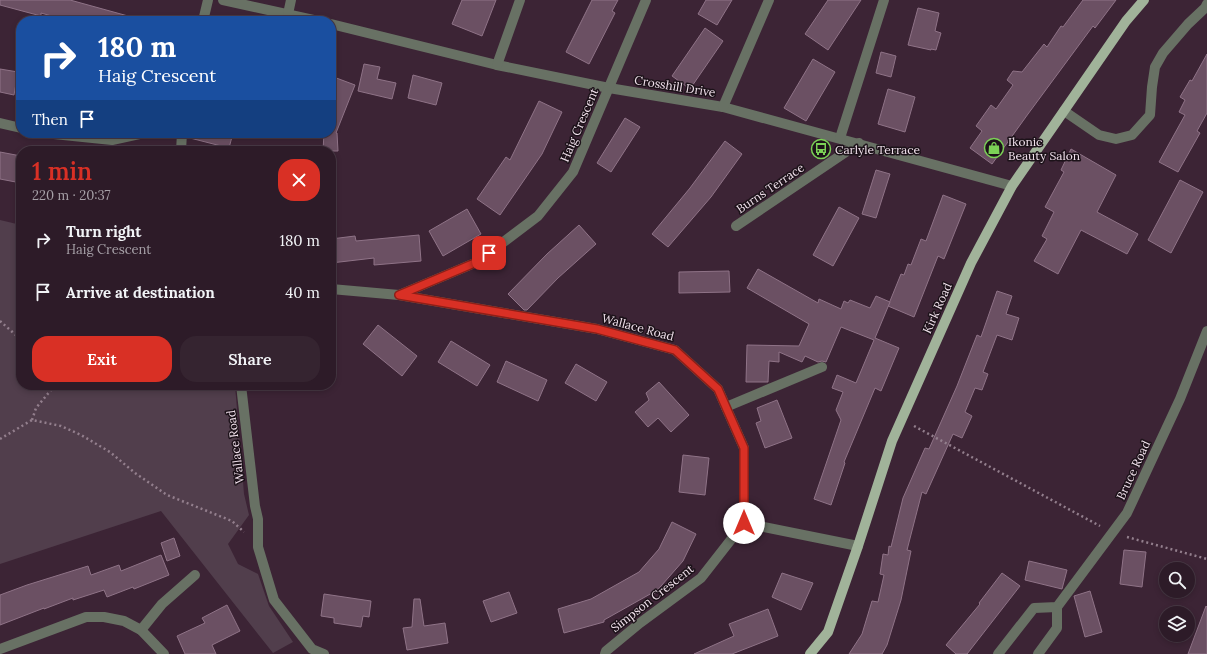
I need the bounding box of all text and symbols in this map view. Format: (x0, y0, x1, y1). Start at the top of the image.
text: 180 m (98, 29, 176, 65)
icon: right (32, 32, 84, 84)
text: Haig Crescent (98, 64, 216, 87)
street label: Crosshill Drive (633, 72, 717, 100)
street label: Haig Crescent (557, 85, 601, 164)
icon: arrive (76, 108, 98, 130)
text: Then (32, 110, 68, 129)
place label: Ikonic Beauty Salon (1008, 134, 1080, 163)
shop icon: Ikonic Beauty Salon (983, 137, 1005, 159)
bus stop icon: Carlyle Terrace (810, 138, 832, 160)
place label: Carlyle Terrace (835, 142, 921, 157)
text: 1 min (32, 156, 92, 187)
button: close (278, 159, 320, 201)
street label: Burns Terrace (733, 160, 807, 216)
text: 220 m · 20:37 (32, 187, 110, 204)
text: Turn right (66, 222, 142, 241)
icon: right (32, 229, 54, 251)
text: 180 m (279, 231, 320, 250)
pin (472, 236, 506, 270)
text: Haig Crescent (66, 241, 151, 258)
icon: arrive (478, 242, 500, 264)
street label: Kirk Road (919, 280, 955, 336)
icon: arrive (32, 281, 54, 303)
text: Arrive at destination (66, 283, 215, 302)
text: 40 m (285, 283, 320, 302)
street label: Wallace Road (600, 310, 676, 344)
button: Exit (32, 336, 172, 382)
button: Share (180, 336, 320, 382)
street label: Wallace Road (223, 409, 247, 485)
street label: Bruce Road (1113, 438, 1153, 502)
position arrow (723, 502, 765, 544)
street label: Simpson Crescent (607, 561, 697, 635)
map controls (1159, 562, 1195, 642)
button: search (1159, 562, 1195, 598)
button: layers (1159, 606, 1195, 642)

